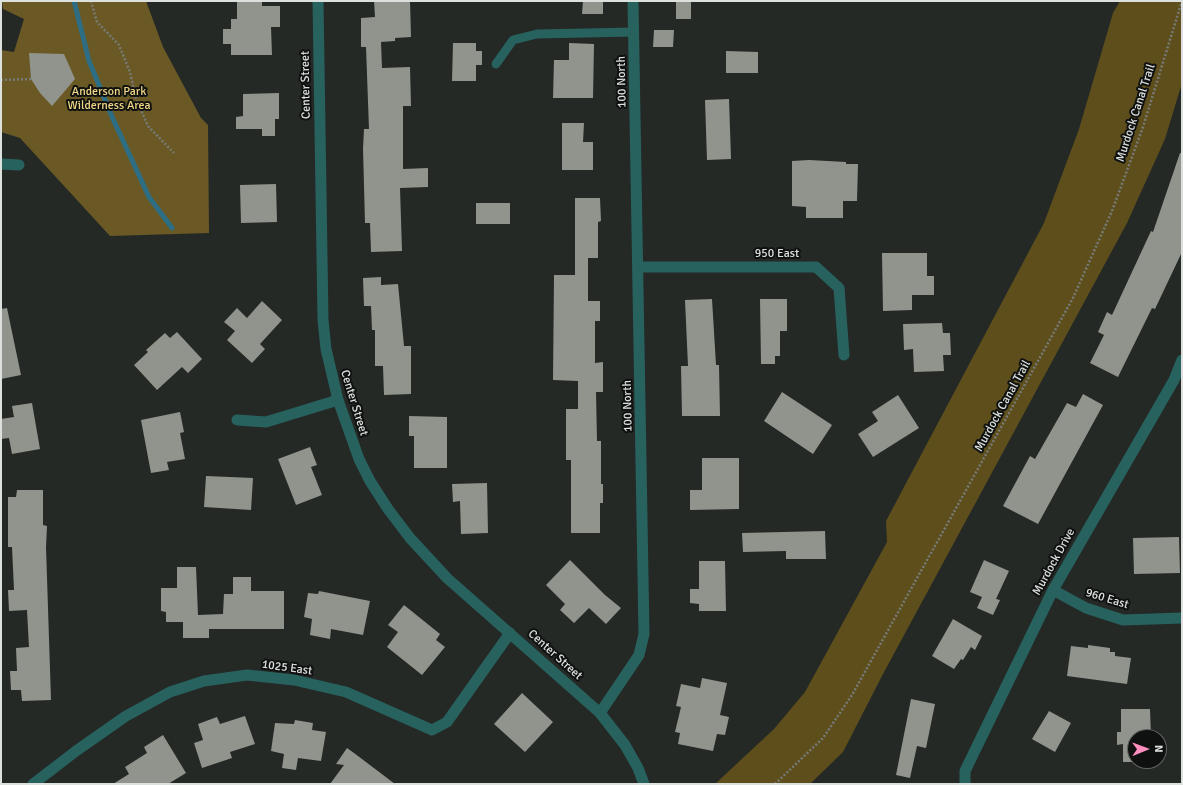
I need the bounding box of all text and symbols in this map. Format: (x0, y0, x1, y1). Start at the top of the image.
street label: Center Street (298, 51, 314, 119)
street label: 100 North (614, 56, 630, 108)
street label: Murdock Canal Trail (1113, 62, 1159, 164)
park label: Anderson Park Wilderness Area (68, 85, 150, 113)
street label: 950 East (755, 247, 799, 261)
street label: Murdock Canal Trail (972, 358, 1034, 454)
street label: Center Street (337, 368, 371, 438)
street label: 100 North (620, 380, 636, 432)
street label: Murdock Drive (1030, 526, 1078, 598)
street label: 960 East (1084, 586, 1130, 612)
street label: Center Street (525, 627, 585, 683)
street label: 1025 East (261, 657, 313, 679)
north arrow (1127, 729, 1167, 769)
text: N (1152, 745, 1165, 753)

